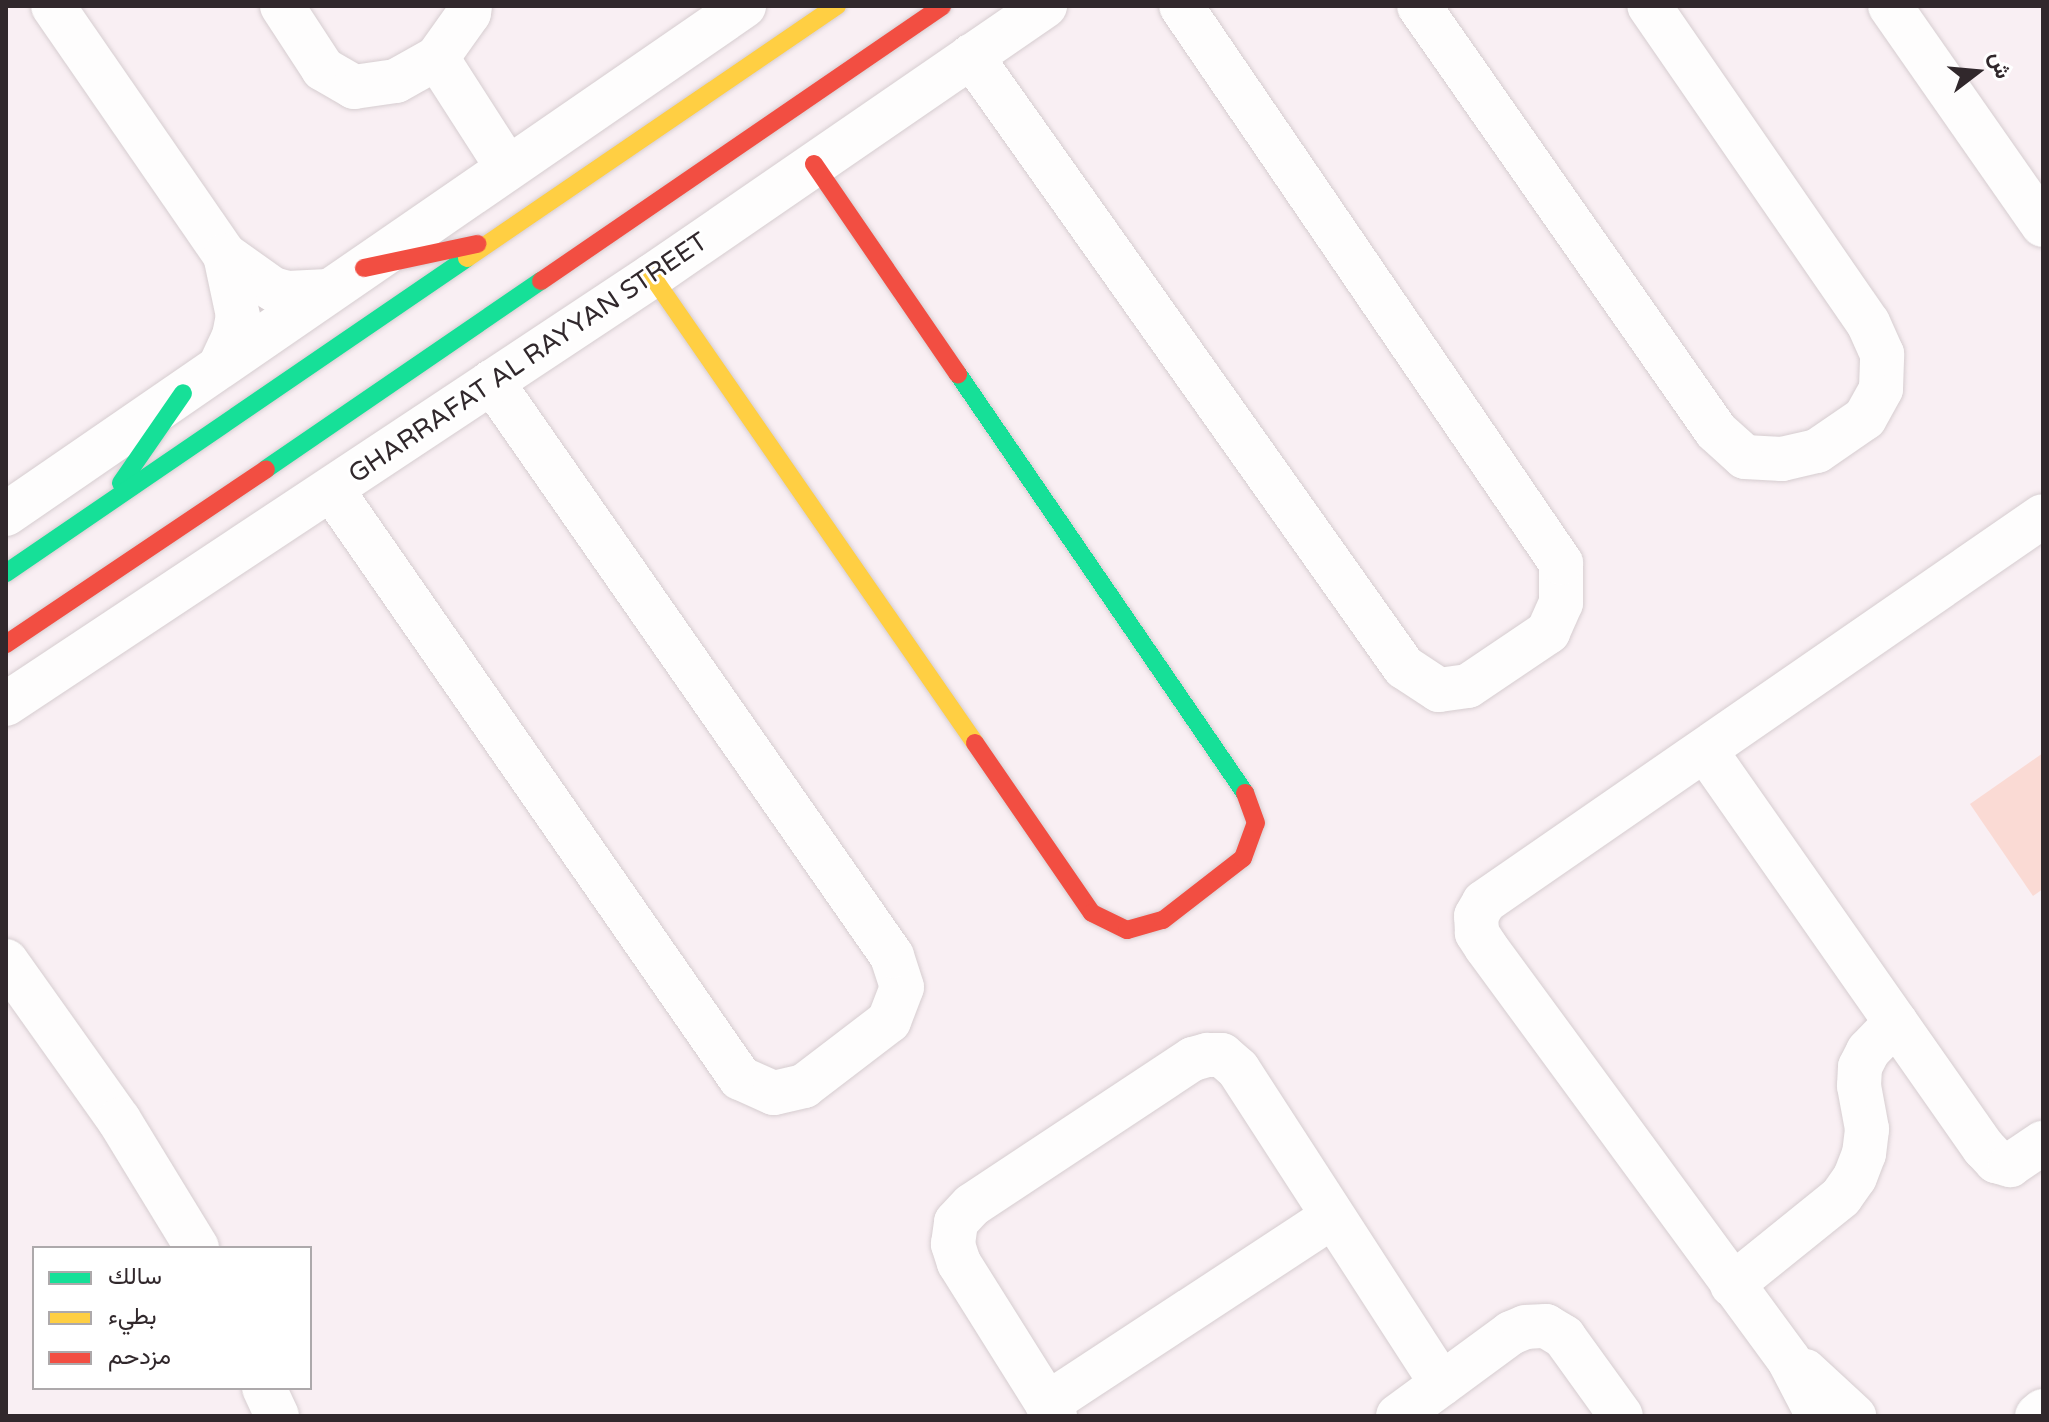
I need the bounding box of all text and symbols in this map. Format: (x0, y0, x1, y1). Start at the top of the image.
north arrow (1937, 32, 2017, 112)
text: ش (1984, 49, 2016, 82)
street label: GHARRAFAT AL RAYYAN STREET (343, 226, 713, 490)
legend (32, 1246, 312, 1390)
text: سالك (108, 1262, 162, 1291)
text: بطيء (108, 1302, 157, 1331)
text: مزدحم (108, 1342, 171, 1371)

